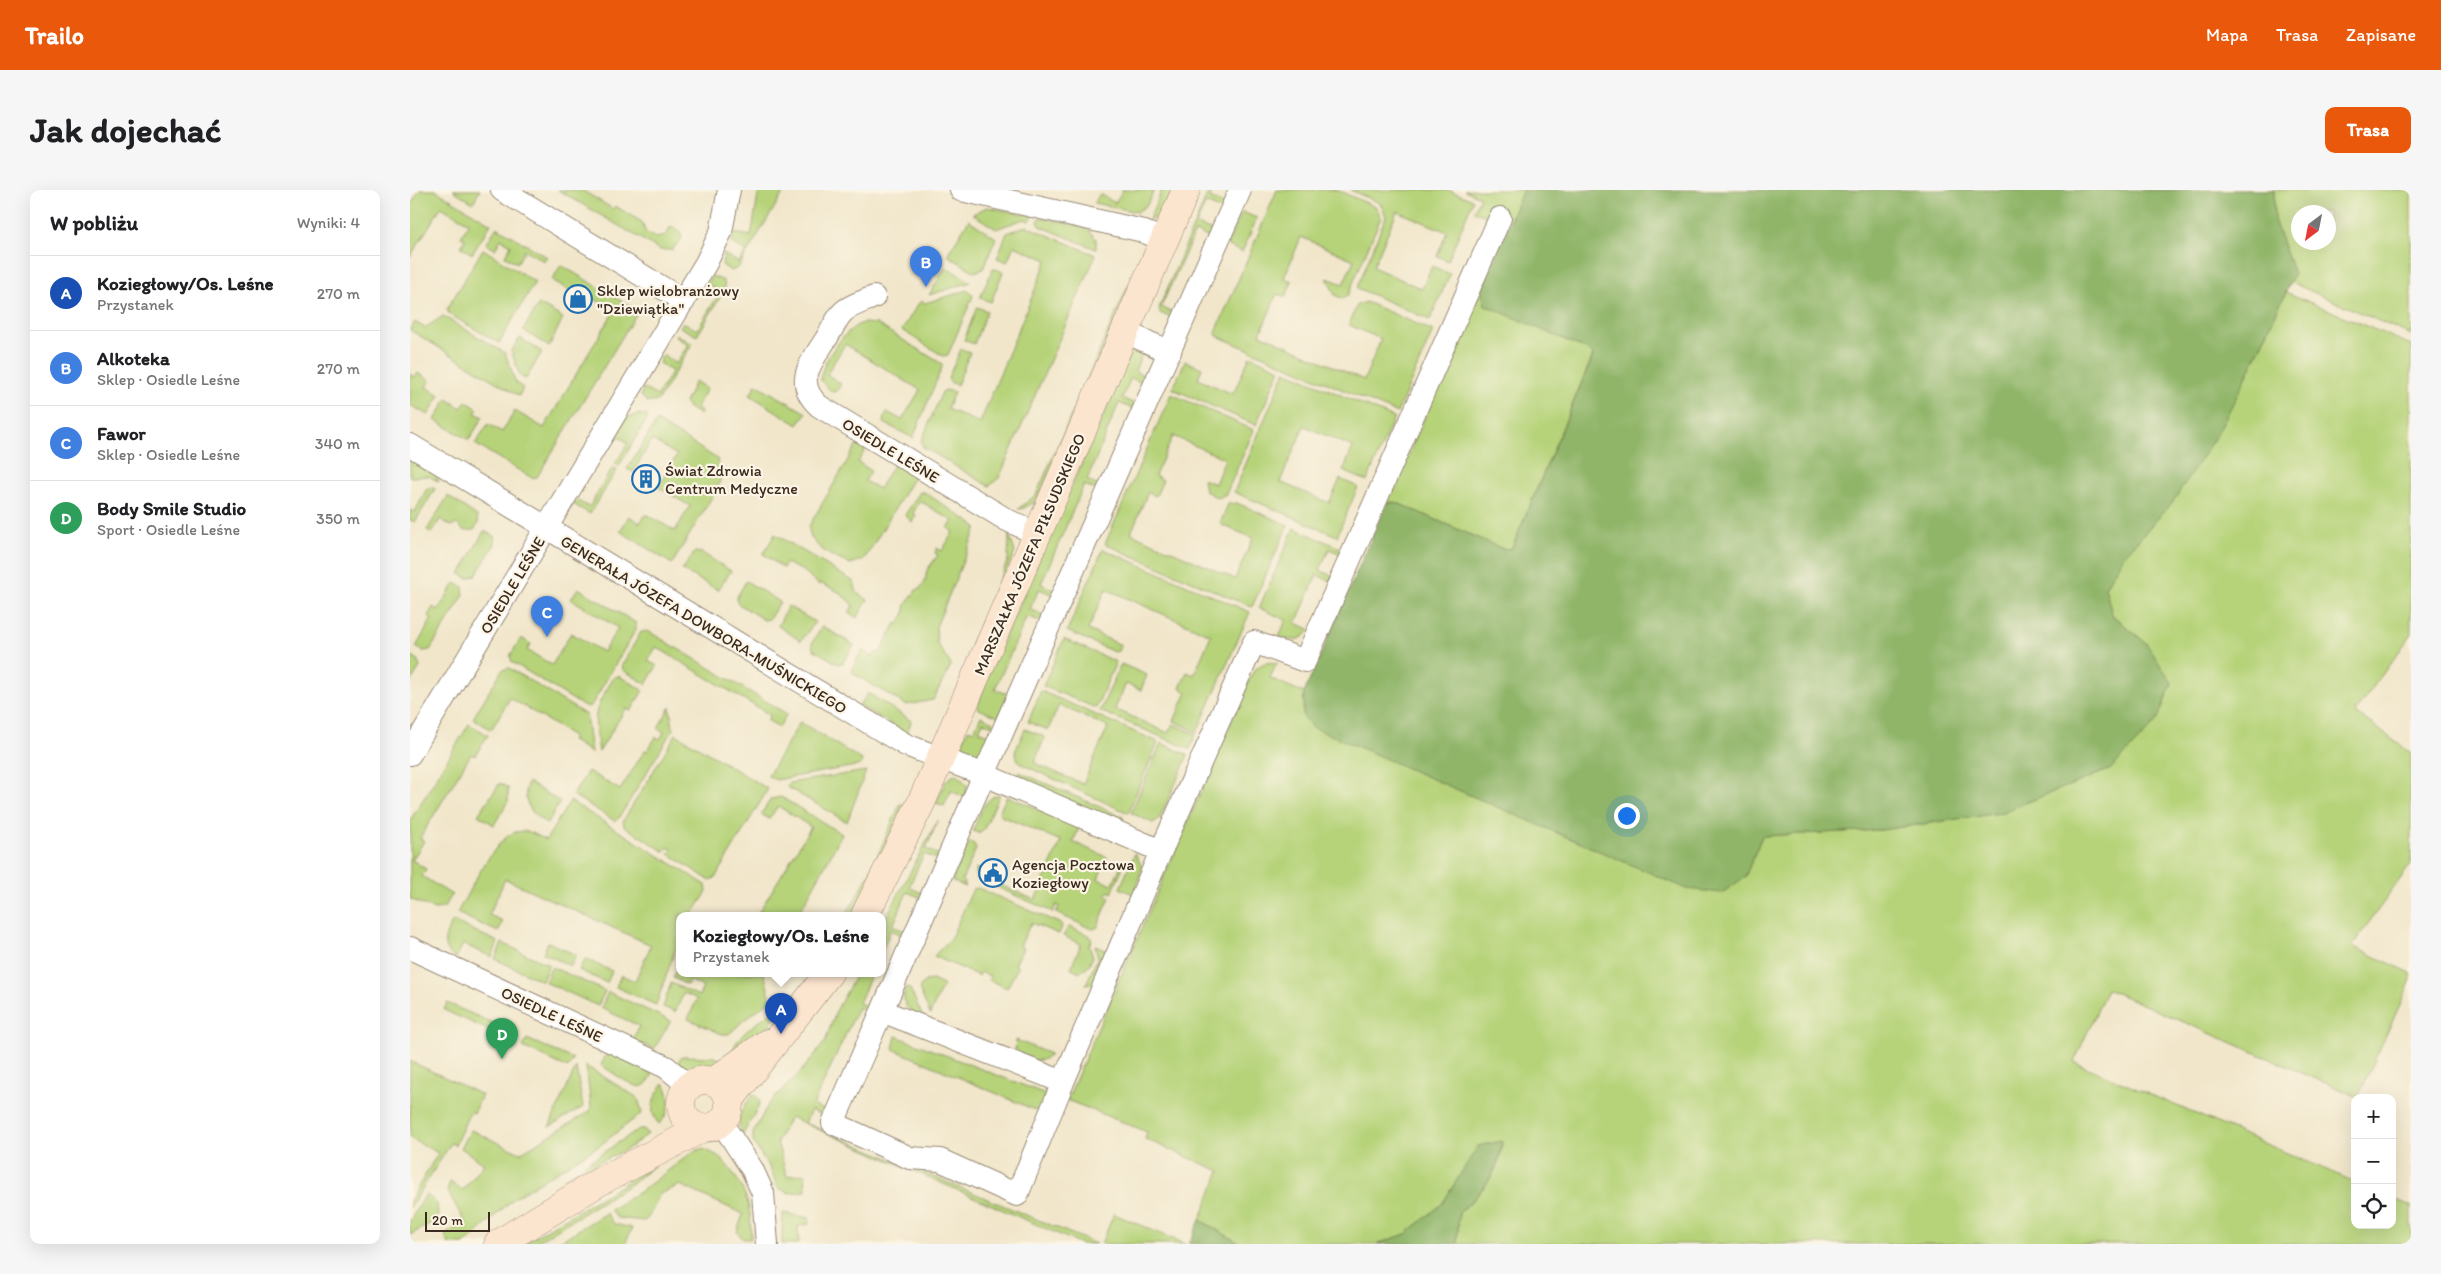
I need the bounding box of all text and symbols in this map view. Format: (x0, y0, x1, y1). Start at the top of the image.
text: Trailo (25, 21, 84, 50)
text: Mapa (2206, 24, 2248, 46)
text: Trasa (2276, 24, 2318, 46)
text: Zapisane (2346, 24, 2416, 46)
button: Trasa (2325, 107, 2411, 153)
text: Jak dojechać (30, 109, 222, 151)
north arrow (2291, 205, 2336, 250)
text: W pobliżu (50, 210, 138, 235)
text: Wyniki: 4 (297, 213, 360, 232)
pin: B (910, 246, 942, 287)
text: Koziegłowy/Os. Leśne (97, 272, 274, 295)
place label: Sklep wielobranżowy "Dziewiątka" (597, 281, 739, 318)
text: A (61, 284, 71, 303)
text: 270 m (317, 284, 360, 303)
shop icon: Sklep wielobranżowy "Dziewiątka" (563, 284, 593, 314)
text: Przystanek (97, 295, 174, 314)
text: Alkoteka (97, 347, 170, 370)
text: B (61, 359, 71, 378)
text: 270 m (317, 359, 360, 378)
text: Sklep · Osiedle Leśne (97, 370, 240, 389)
street label: OSIEDLE LEŚNE (839, 414, 943, 487)
text: Fawor (97, 422, 146, 445)
street label: MARSZAŁKA JÓZEFA PIŁSUDSKIEGO (970, 430, 1089, 678)
text: C (61, 434, 71, 453)
text: 340 m (315, 434, 360, 453)
text: Sklep · Osiedle Leśne (97, 445, 240, 464)
place label: Świat Zdrowia Centrum Medyczne (665, 461, 798, 498)
building icon: Świat Zdrowia Centrum Medyczne (631, 464, 661, 494)
text: Body Smile Studio (97, 497, 246, 520)
text: D (61, 509, 71, 528)
text: 350 m (316, 509, 360, 528)
text: Sport · Osiedle Leśne (97, 520, 240, 539)
street label: GENERAŁA JÓZEFA DOWBORA-MUŚNICKIEGO (557, 531, 850, 718)
street label: OSIEDLE LEŚNE (476, 533, 549, 637)
pin: C (531, 596, 563, 637)
your location (1614, 803, 1640, 829)
place label: Agencja Pocztowa Koziegłowy (1012, 855, 1135, 892)
public building icon: Agencja Pocztowa Koziegłowy (978, 858, 1008, 888)
popup (676, 912, 886, 977)
text: Koziegłowy/Os. Leśne (693, 924, 869, 947)
text: Przystanek (693, 947, 769, 966)
street label: OSIEDLE LEŚNE (498, 982, 606, 1046)
pin: A (765, 993, 797, 1034)
pin: D (486, 1018, 518, 1059)
map controls (2351, 1094, 2396, 1229)
button: + (2351, 1094, 2396, 1139)
button: − (2351, 1139, 2396, 1184)
button: locate (2351, 1184, 2396, 1229)
scale bar (425, 1209, 490, 1232)
text: 20 m (432, 1212, 463, 1229)

